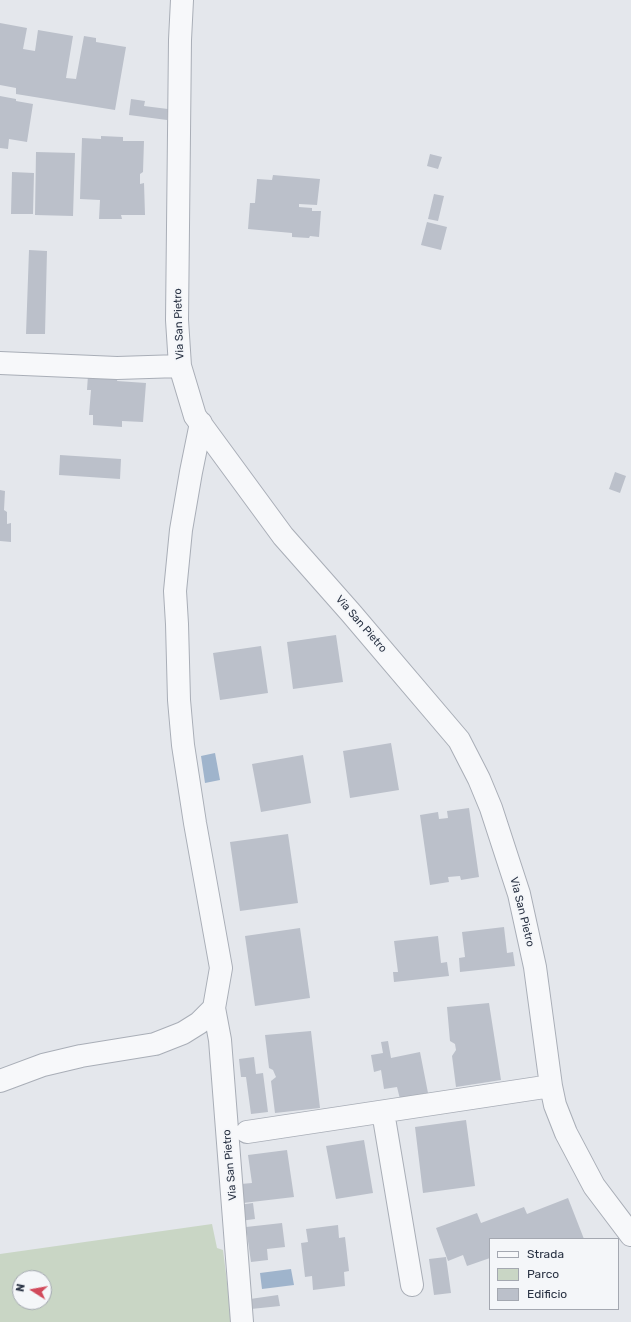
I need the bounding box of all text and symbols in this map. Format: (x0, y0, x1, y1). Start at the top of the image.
street label: Via San Pietro (171, 288, 187, 360)
street label: Via San Pietro (333, 593, 389, 655)
street label: Via San Pietro (507, 876, 537, 948)
street label: Via San Pietro (220, 1129, 240, 1201)
legend (489, 1238, 619, 1310)
text: Strada (527, 1247, 564, 1261)
text: Parco (527, 1267, 559, 1281)
north arrow (12, 1270, 52, 1310)
text: N (14, 1283, 28, 1293)
text: Edificio (527, 1287, 567, 1301)

